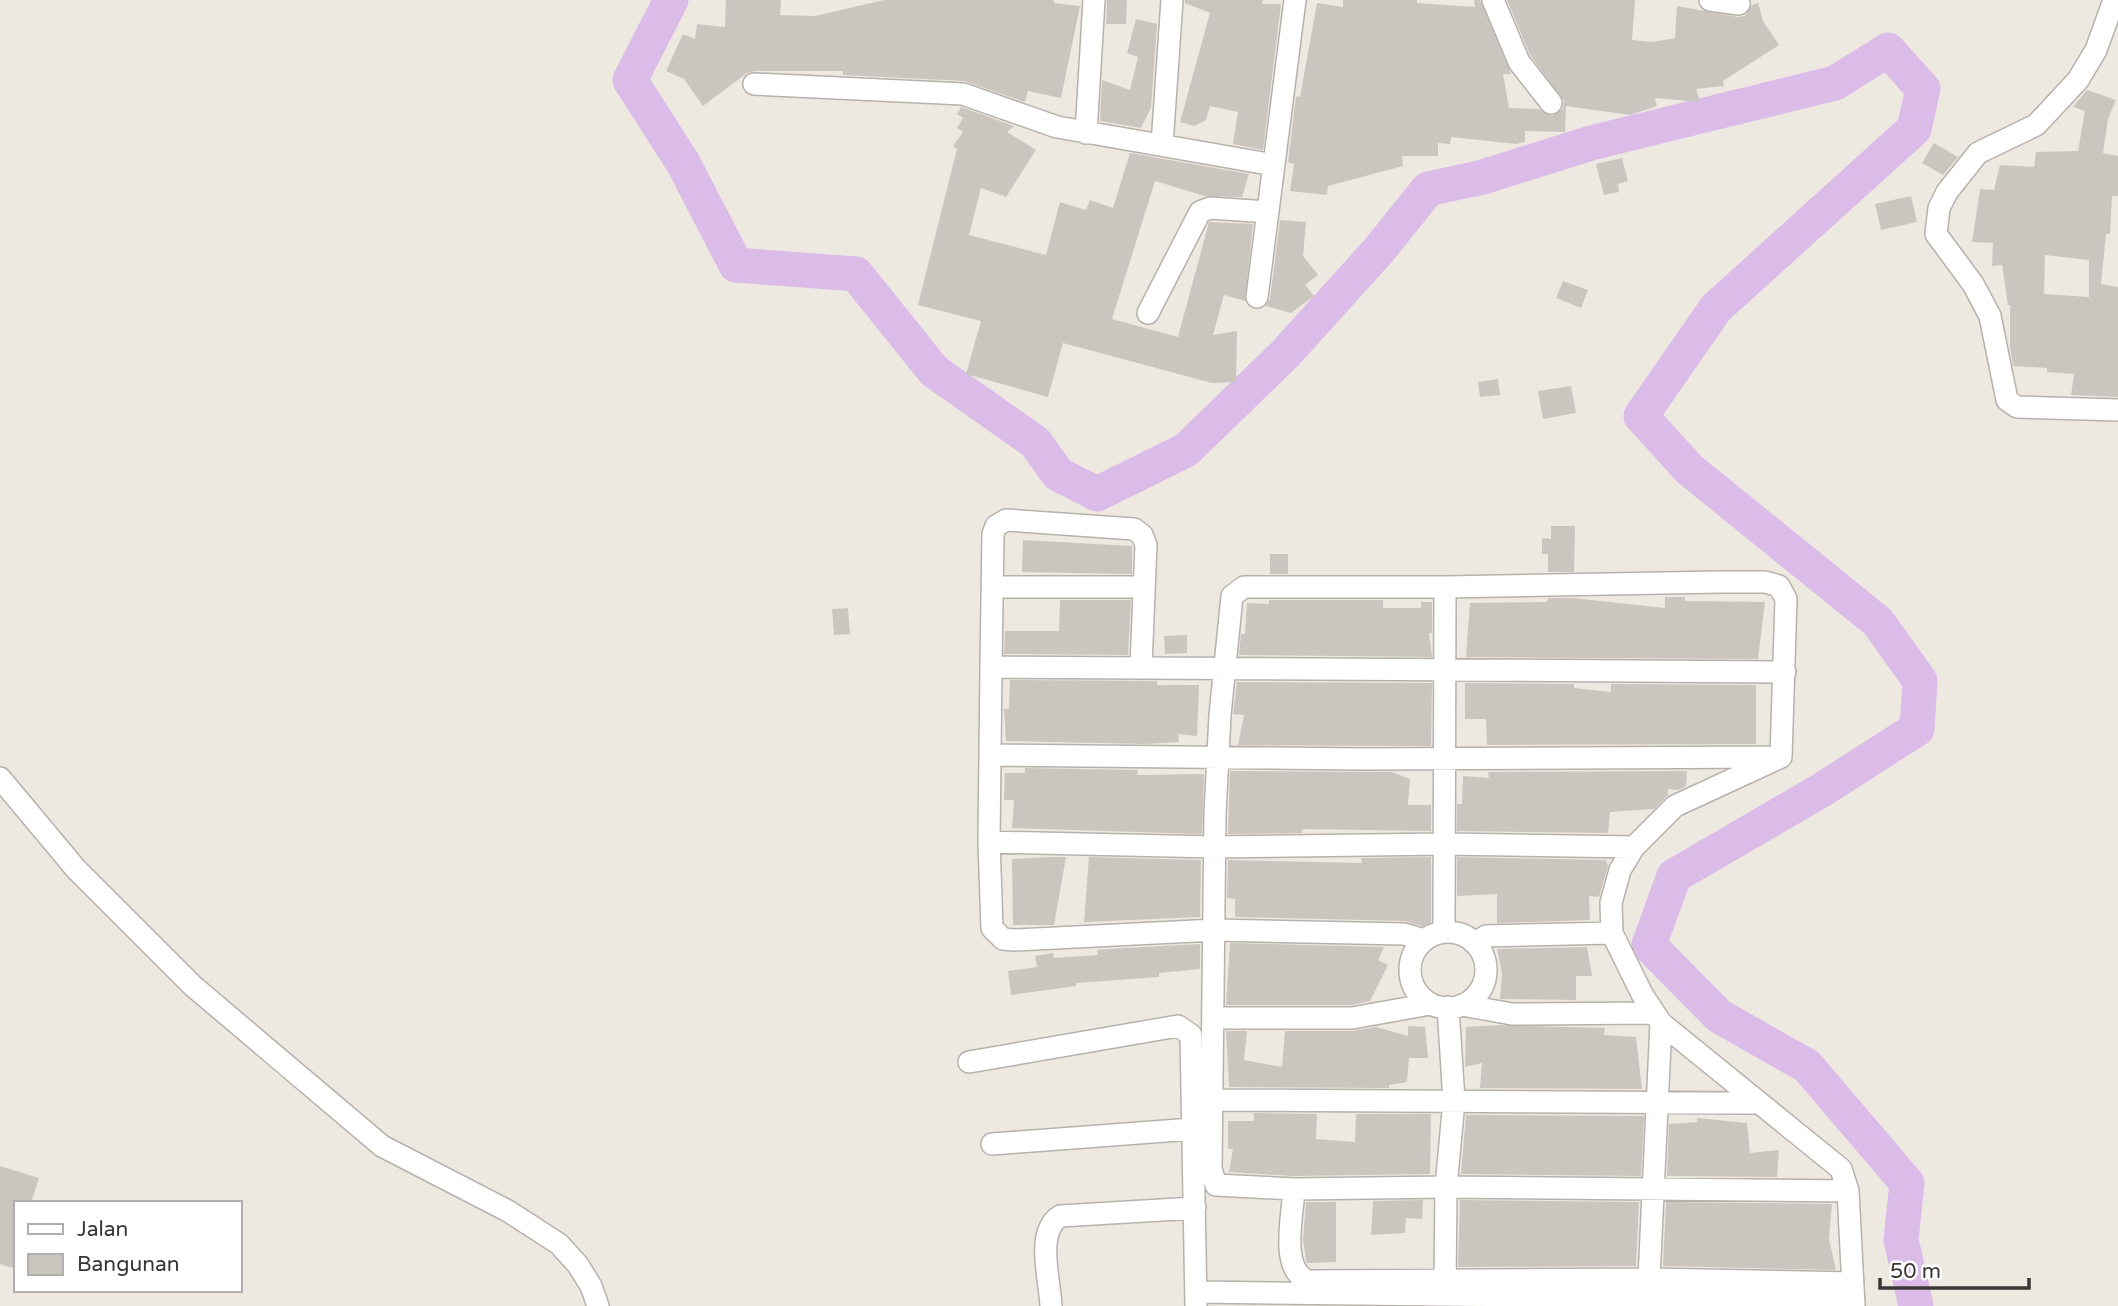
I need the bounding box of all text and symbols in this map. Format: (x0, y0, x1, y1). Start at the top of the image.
legend (14, 1201, 242, 1292)
text: Jalan (77, 1217, 128, 1242)
scale bar (1880, 1246, 2029, 1290)
text: Bangunan (77, 1252, 180, 1277)
text: 50 m (1890, 1259, 1941, 1284)

